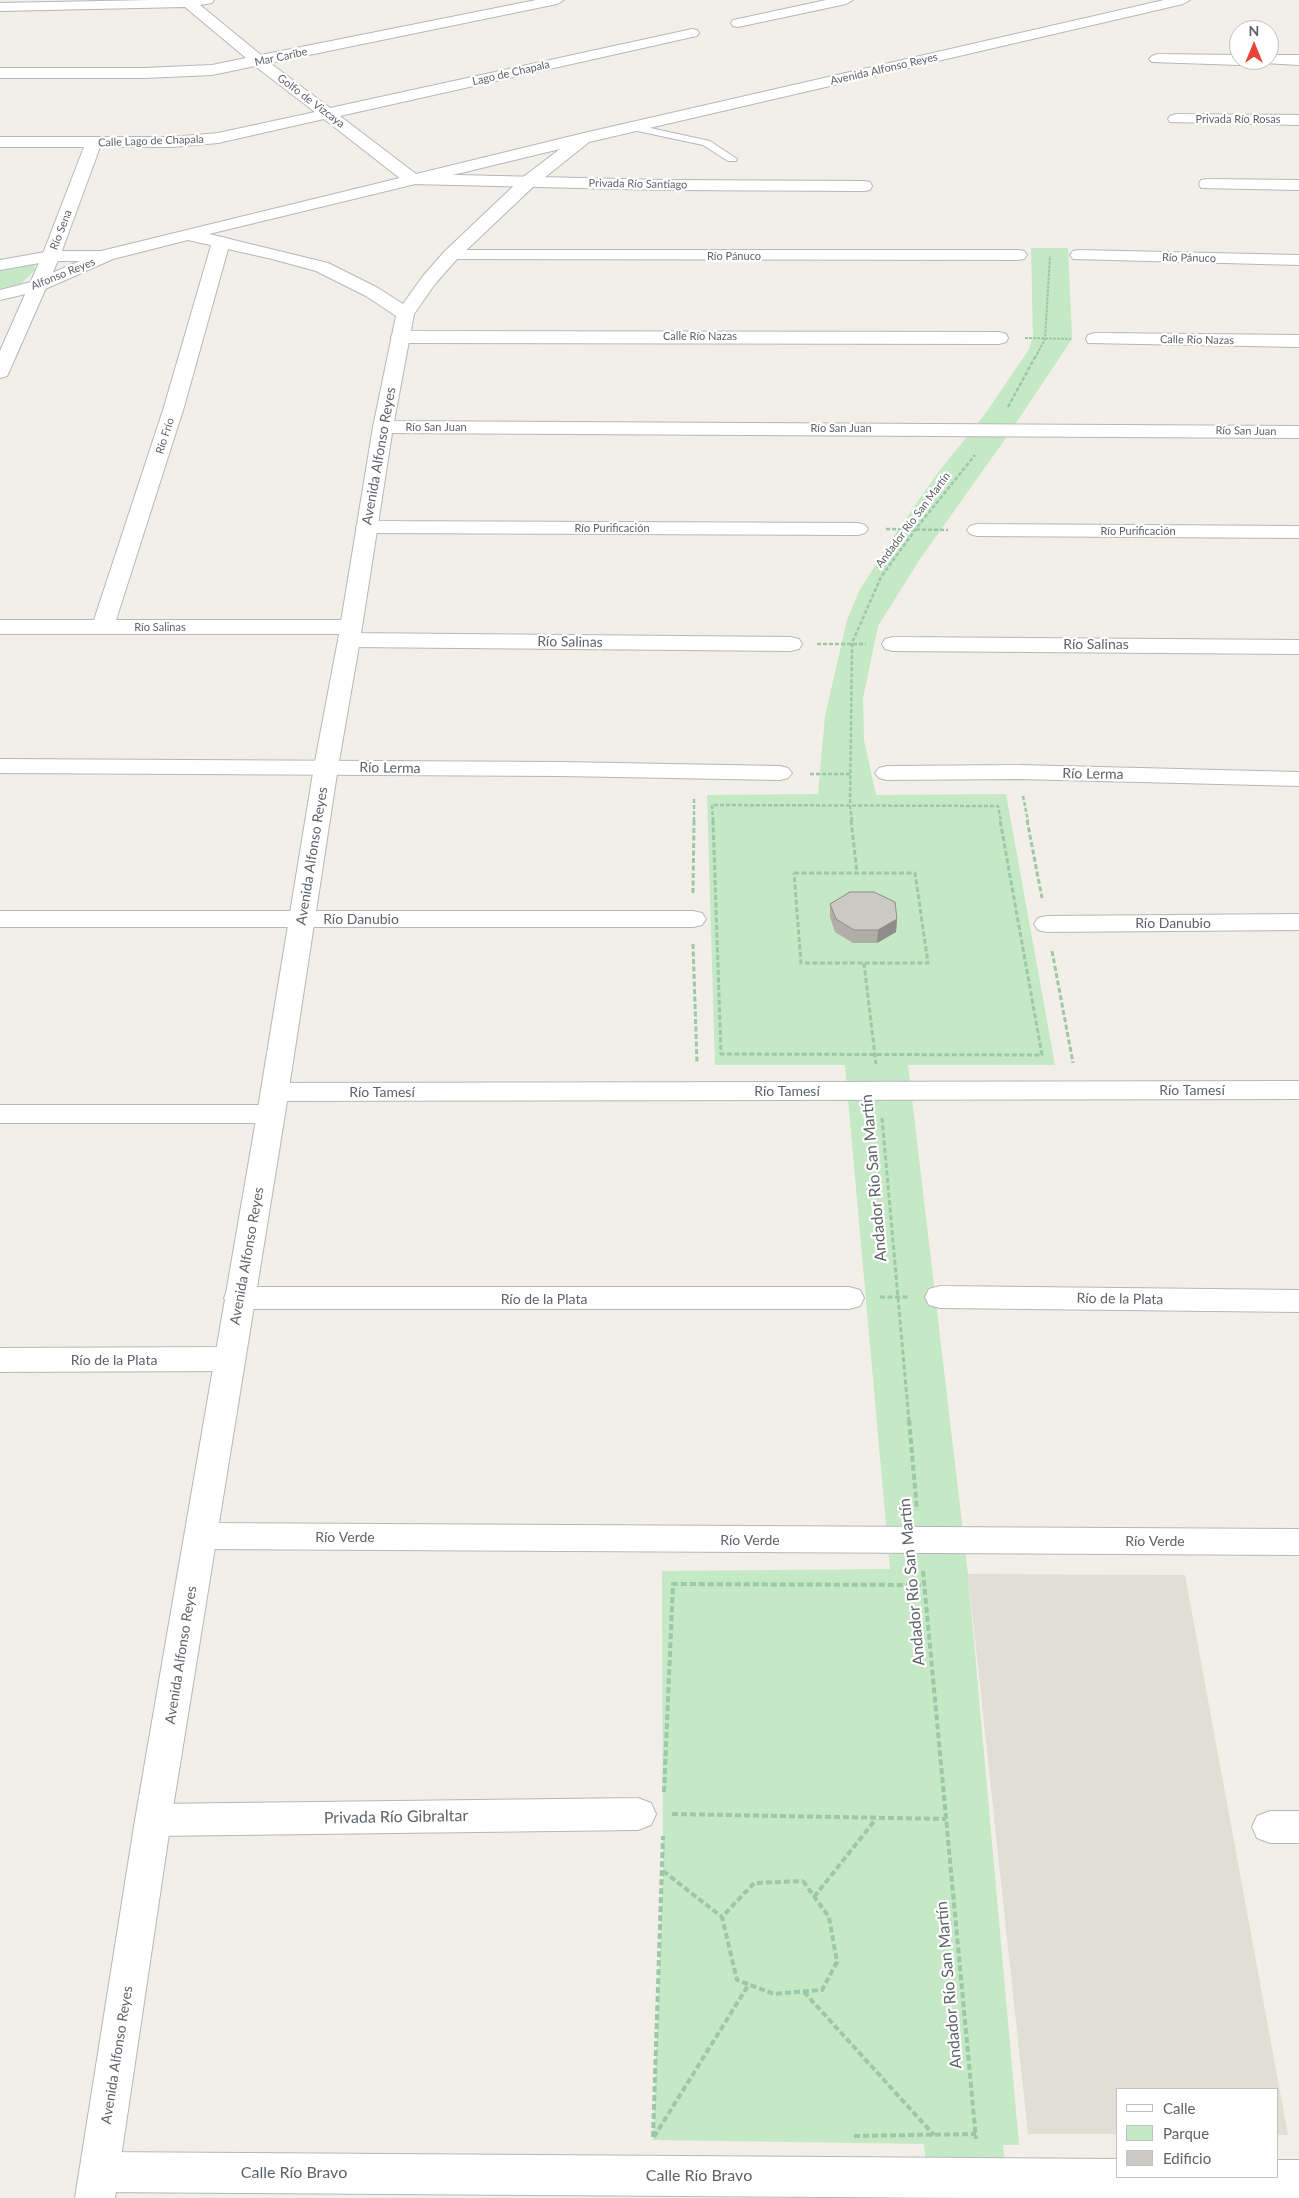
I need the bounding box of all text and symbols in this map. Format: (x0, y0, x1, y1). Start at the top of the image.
north arrow (1229, 20, 1279, 70)
text: N (1249, 22, 1259, 39)
street label: Mar Caribe (253, 45, 309, 69)
street label: Avenida Alfonso Reyes (829, 50, 939, 88)
street label: Lago de Chapala (471, 58, 551, 88)
street label: Golfo de Vizcaya (275, 71, 347, 131)
street label: Privada Río Rosas (1196, 112, 1280, 126)
street label: Calle Lago de Chapala (98, 133, 204, 149)
street label: Privada Río Santiago (589, 177, 687, 191)
street label: Río Sena (47, 208, 75, 252)
street label: Río Pánuco (707, 249, 761, 263)
street label: Río Pánuco (1162, 251, 1216, 265)
street label: Alfonso Reyes (29, 255, 97, 293)
street label: Calle Río Nazas (663, 329, 737, 343)
street label: Calle Río Nazas (1160, 333, 1234, 347)
street label: Avenida Alfonso Reyes (359, 386, 399, 526)
street label: Río Frío (153, 416, 177, 456)
street label: Río San Juan (405, 420, 467, 434)
street label: Río San Juan (810, 421, 872, 435)
street label: Río San Juan (1215, 424, 1277, 438)
street label: Andador Río San Martín (873, 470, 953, 570)
street label: Río Purificación (574, 521, 650, 535)
street label: Río Purificación (1100, 524, 1176, 538)
street label: Río Salinas (134, 620, 186, 634)
street label: Río Salinas (537, 633, 603, 651)
street label: Río Salinas (1063, 636, 1129, 652)
street label: Río Lerma (359, 759, 421, 777)
street label: Río Lerma (1062, 765, 1124, 783)
street label: Avenida Alfonso Reyes (293, 786, 331, 926)
street label: Río Danubio (323, 911, 399, 927)
street label: Río Danubio (1135, 915, 1211, 931)
street label: Río Tamesí (1159, 1082, 1225, 1098)
street label: Río Tamesí (754, 1083, 820, 1099)
street label: Río Tamesí (349, 1084, 415, 1100)
street label: Andador Río San Martín (857, 1093, 891, 1263)
street label: Avenida Alfonso Reyes (227, 1186, 267, 1326)
street label: Río de la Plata (1076, 1290, 1164, 1308)
street label: Río de la Plata (501, 1291, 587, 1307)
street label: Río de la Plata (71, 1352, 157, 1368)
street label: Andador Río San Martín (895, 1497, 929, 1667)
street label: Río Verde (315, 1529, 375, 1545)
street label: Río Verde (720, 1532, 780, 1548)
street label: Río Verde (1125, 1533, 1185, 1549)
street label: Avenida Alfonso Reyes (162, 1585, 200, 1725)
street label: Privada Río Gibraltar (324, 1806, 468, 1828)
street label: Andador Río San Martín (932, 1900, 966, 2070)
street label: Avenida Alfonso Reyes (98, 1985, 136, 2125)
legend (1116, 2088, 1279, 2178)
text: Calle (1163, 2099, 1195, 2117)
text: Parque (1163, 2124, 1209, 2142)
text: Edificio (1163, 2149, 1211, 2167)
street label: Calle Río Bravo (241, 2163, 347, 2183)
street label: Calle Río Bravo (646, 2166, 752, 2186)

